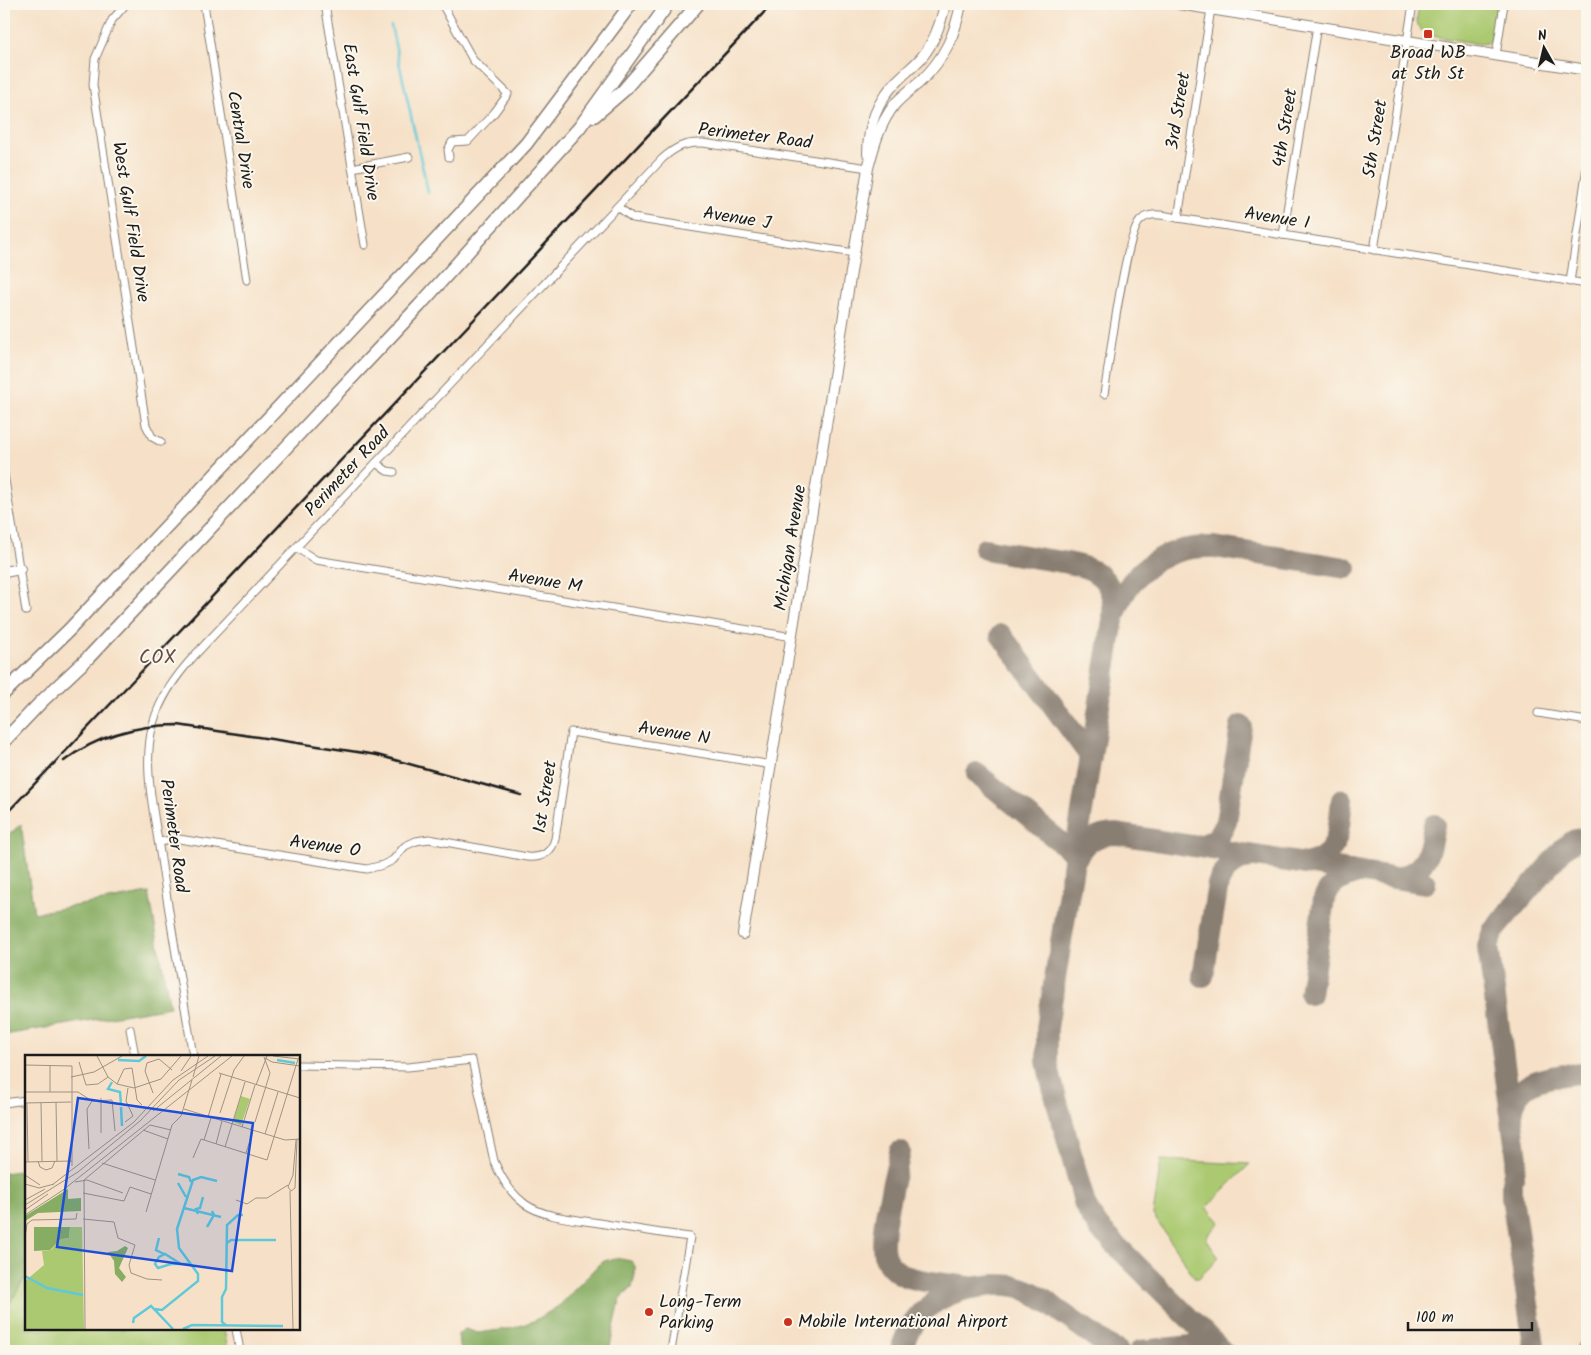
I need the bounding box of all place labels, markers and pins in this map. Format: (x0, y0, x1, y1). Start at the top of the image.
marker: Broad WB at 5th St (1422, 28, 1434, 40)
place label: Broad WB at 5th St (1390, 39, 1466, 89)
place label: Long-Term Parking (659, 1288, 741, 1338)
marker: Long-Term Parking (643, 1306, 655, 1318)
place label: Mobile International Airport (798, 1308, 1009, 1337)
marker: Mobile International Airport (782, 1316, 794, 1328)

